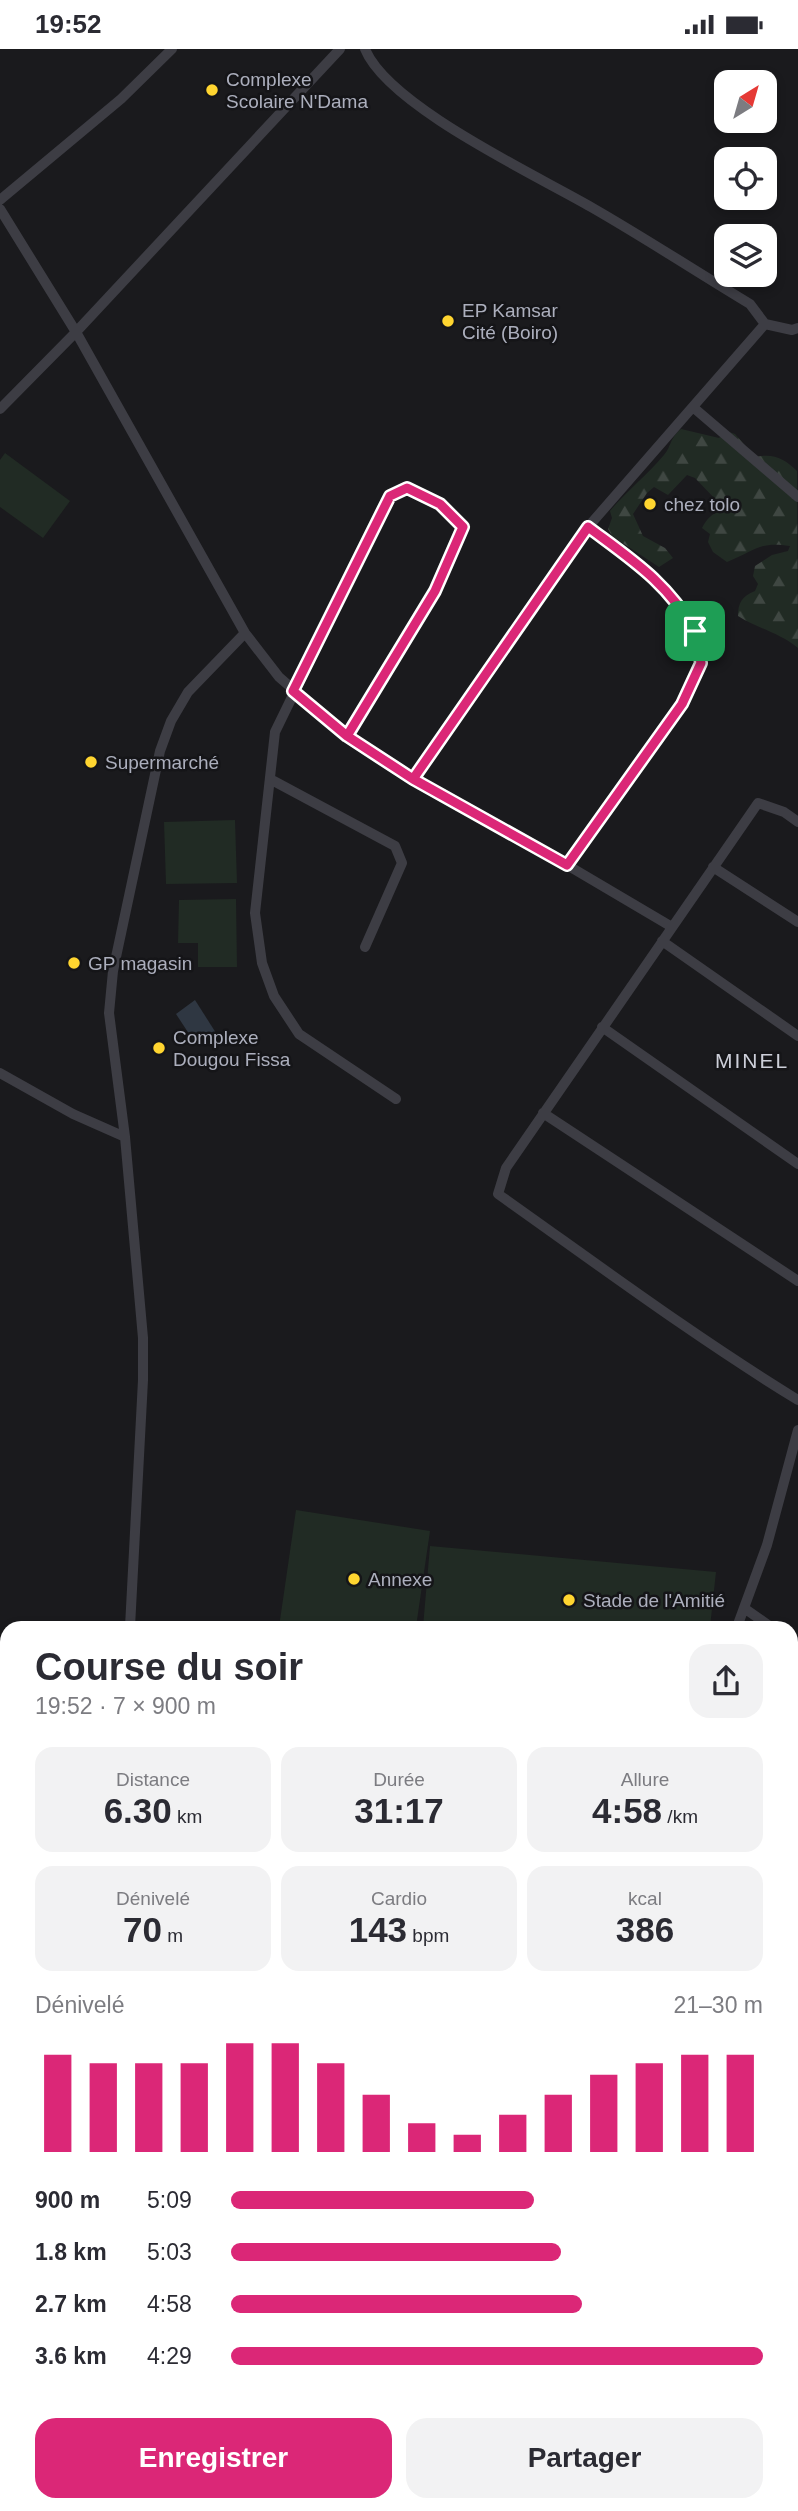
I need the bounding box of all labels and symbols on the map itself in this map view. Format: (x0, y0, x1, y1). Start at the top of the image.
place label: Complexe Scolaire N'Dama (226, 69, 368, 112)
north arrow (714, 70, 777, 133)
marker: Complexe Scolaire N'Dama (204, 82, 220, 98)
place label: EP Kamsar Cité (Boiro) (462, 300, 558, 343)
marker: EP Kamsar Cité (Boiro) (440, 313, 456, 329)
place label: chez tolo (664, 494, 740, 515)
marker: chez tolo (642, 496, 658, 512)
pin (665, 601, 725, 661)
place label: Supermarché (105, 752, 219, 773)
marker: Supermarché (83, 754, 99, 770)
place label: GP magasin (88, 953, 192, 974)
marker: GP magasin (66, 955, 82, 971)
place label: Complexe Dougou Fissa (173, 1027, 291, 1070)
marker: Complexe Dougou Fissa (151, 1040, 167, 1056)
district label: MINEL (715, 1049, 789, 1072)
place label: Annexe (368, 1569, 432, 1590)
marker: Annexe (346, 1571, 362, 1587)
place label: Stade de l'Amitié (583, 1590, 725, 1611)
marker: Stade de l'Amitié (561, 1592, 577, 1608)

